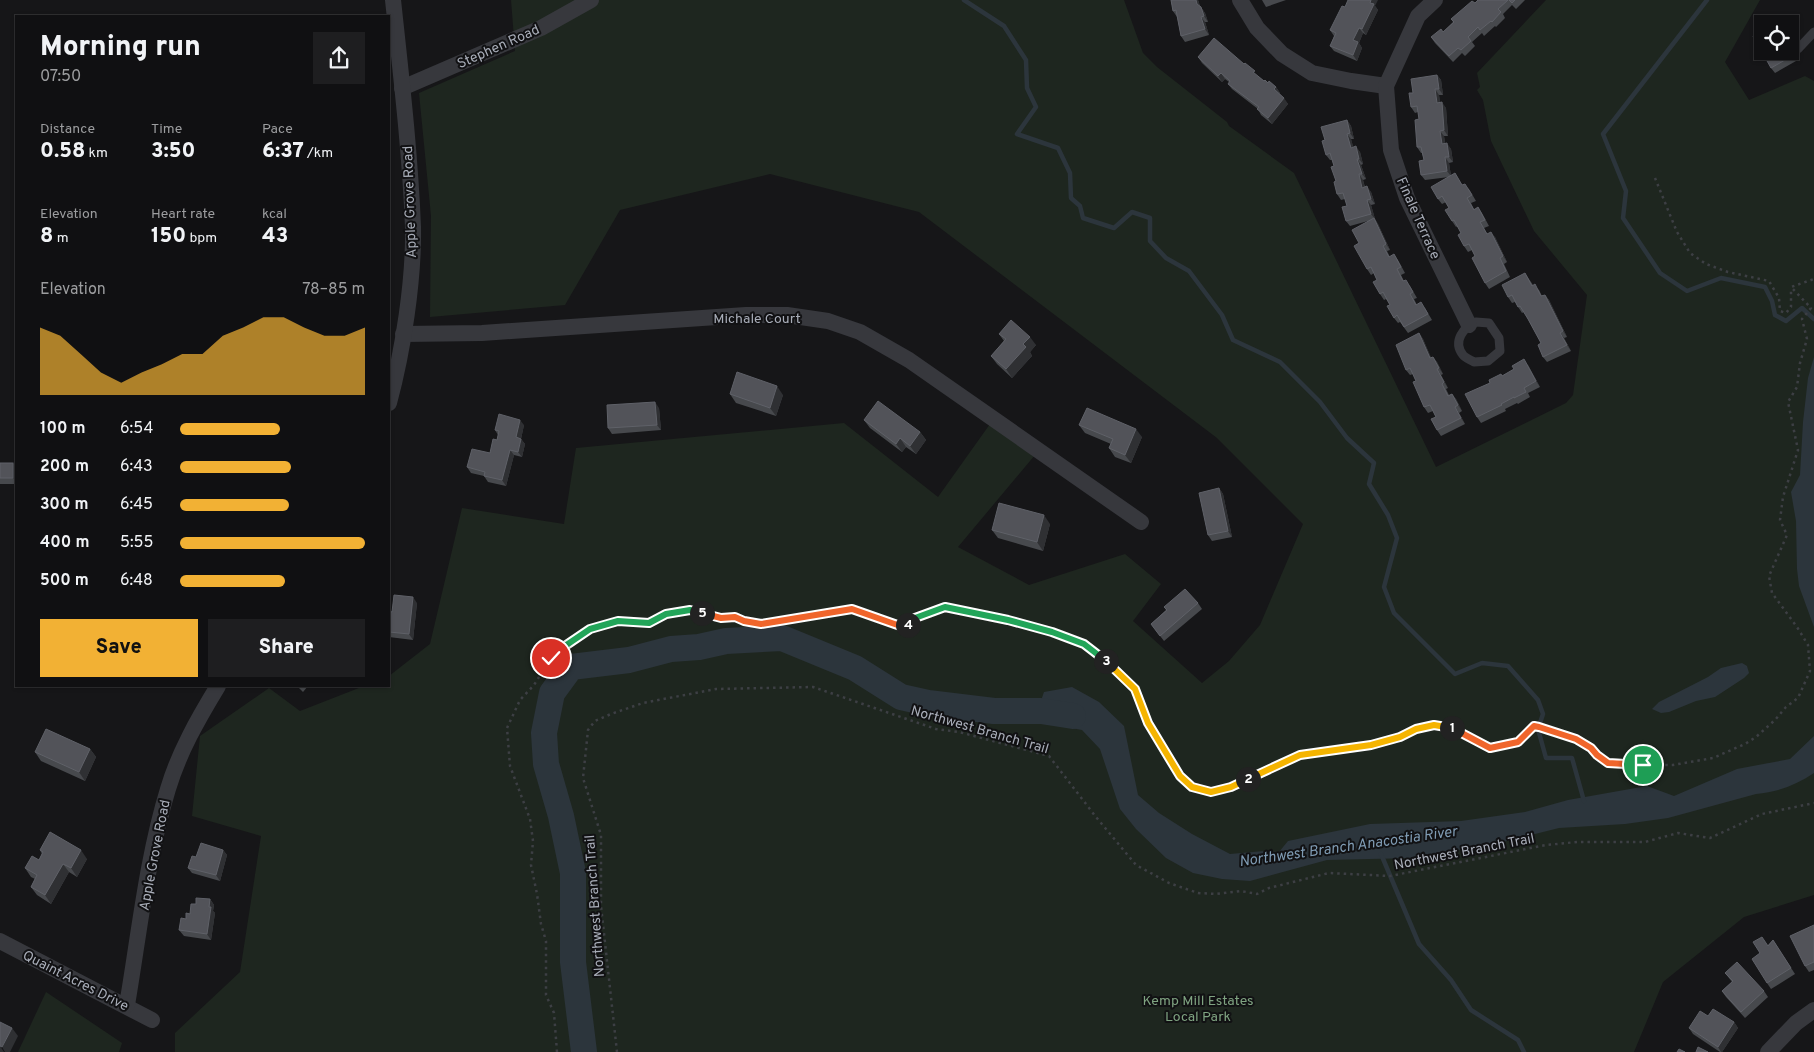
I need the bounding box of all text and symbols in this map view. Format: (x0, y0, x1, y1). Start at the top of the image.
map controls (1754, 15, 1799, 60)
button: locate (1754, 15, 1799, 60)
street label: Stephen Road (455, 22, 542, 73)
text: Morning run (40, 30, 201, 66)
button: share (313, 32, 365, 84)
text: 07:50 (40, 67, 81, 87)
text: Distance (40, 121, 95, 138)
text: Time (151, 121, 182, 138)
text: Pace (262, 121, 293, 138)
text: 0.58 (40, 138, 85, 165)
text: 3:50 (151, 138, 195, 165)
text: 6:37 (262, 138, 304, 165)
text: km (85, 145, 108, 162)
text: /km (304, 145, 333, 162)
street label: Apple Grove Road (400, 145, 421, 258)
street label: Finale Terrace (1392, 175, 1443, 262)
text: Elevation (40, 206, 98, 223)
text: Heart rate (151, 206, 215, 223)
text: kcal (262, 206, 287, 223)
text: 8 (40, 223, 53, 250)
text: 150 (151, 223, 186, 250)
text: 43 (262, 223, 288, 250)
text: m (53, 230, 69, 247)
text: bpm (186, 230, 217, 247)
text: Elevation (40, 280, 106, 300)
text: 78–85 m (302, 280, 365, 300)
street label: Michale Court (713, 311, 801, 328)
text: 100 m (40, 419, 86, 439)
text: 6:54 (120, 419, 153, 439)
text: 200 m (40, 457, 89, 477)
text: 6:43 (120, 457, 153, 477)
text: 300 m (40, 495, 88, 515)
text: 6:45 (120, 495, 153, 515)
text: 400 m (40, 533, 89, 553)
text: 5:55 (120, 533, 153, 553)
text: 500 m (40, 571, 89, 591)
text: 6:48 (120, 571, 153, 591)
pin: 5 (690, 600, 714, 626)
text: 5 (698, 605, 707, 622)
pin: 4 (896, 612, 920, 638)
text: 4 (904, 617, 913, 634)
button: Save (40, 619, 198, 677)
button: Share (208, 619, 365, 677)
pin (530, 637, 572, 679)
icon: check (537, 644, 565, 672)
pin: 3 (1094, 648, 1118, 674)
text: 3 (1102, 653, 1111, 670)
street label: Northwest Branch Trail (909, 703, 1051, 758)
pin: 1 (1440, 716, 1464, 740)
text: 1 (1450, 720, 1455, 737)
pin (1622, 744, 1664, 786)
icon: arrive (1629, 751, 1657, 779)
pin: 2 (1236, 766, 1260, 792)
text: 2 (1244, 771, 1253, 788)
street label: Apple Grove Road (136, 798, 175, 912)
water label: Northwest Branch Anacostia River (1238, 823, 1460, 872)
street label: Northwest Branch Trail (1393, 831, 1536, 874)
street label: Northwest Branch Trail (582, 834, 609, 978)
street label: Quaint Acres Drive (19, 947, 131, 1015)
park label: Kemp Mill Estates Local Park (1142, 993, 1254, 1026)

